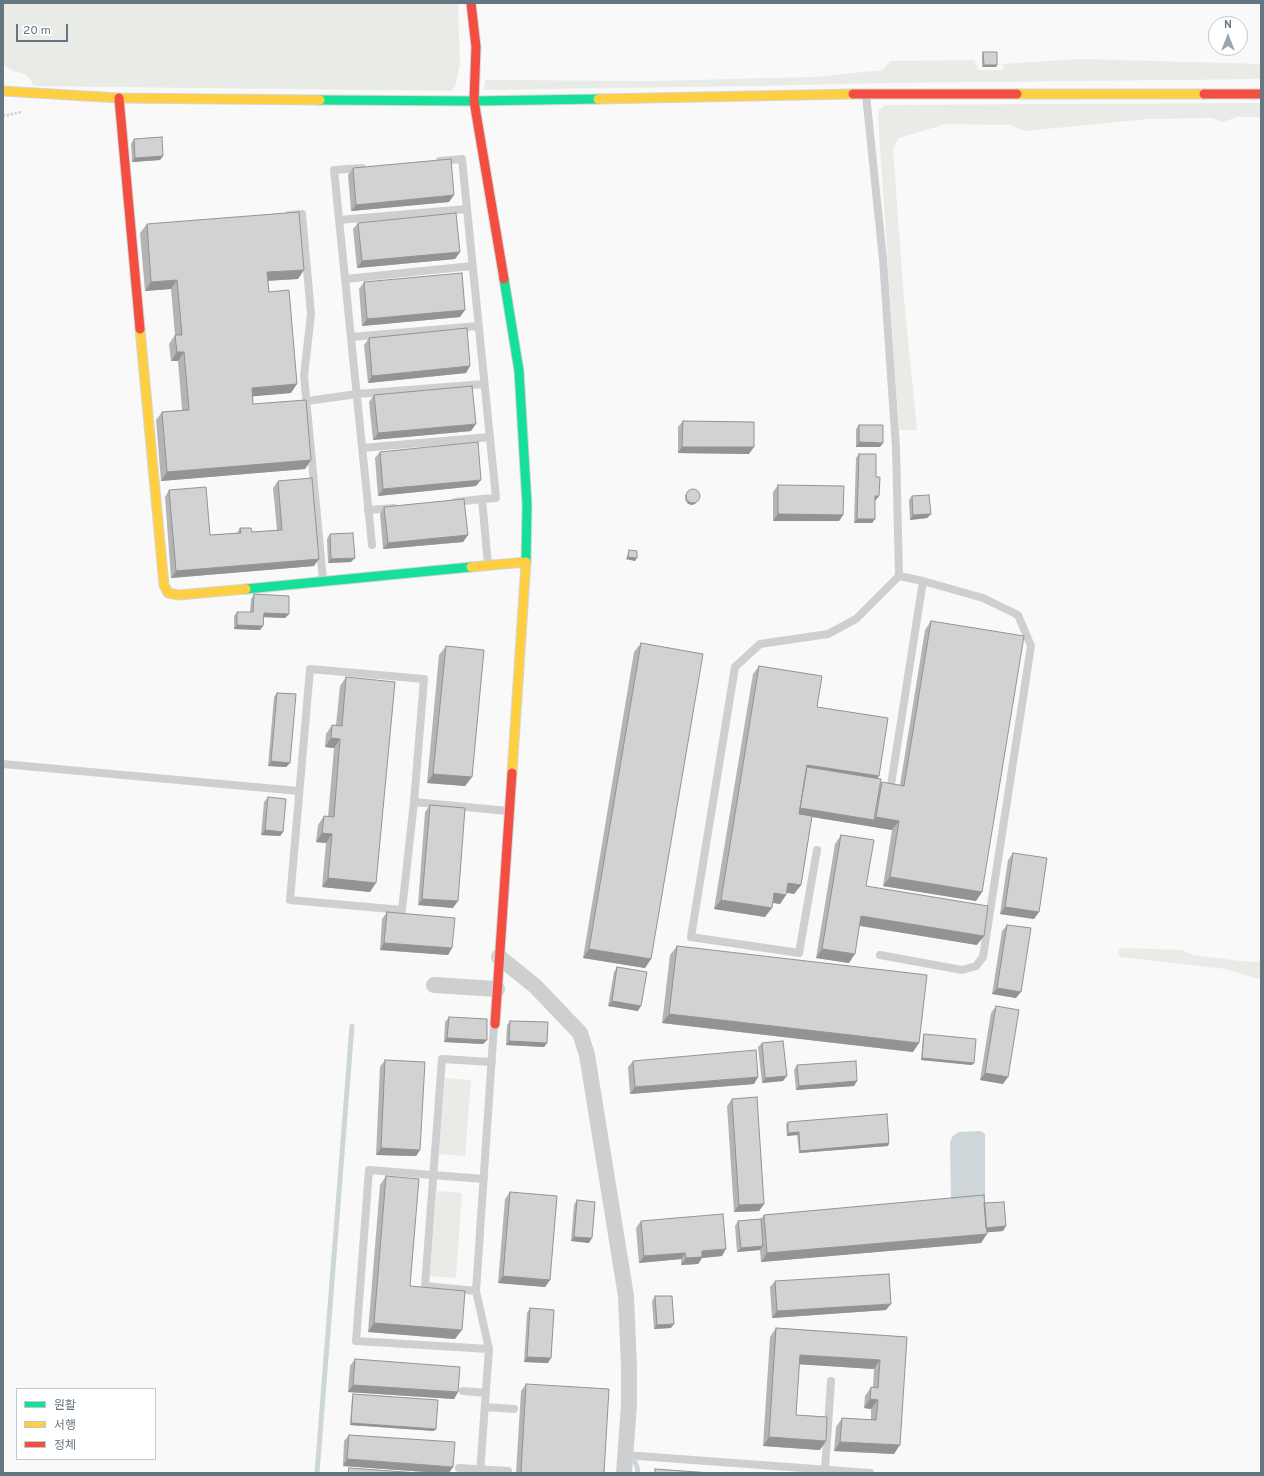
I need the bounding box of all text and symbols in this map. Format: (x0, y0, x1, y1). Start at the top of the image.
scale bar (18, 16, 70, 42)
north arrow (1208, 16, 1248, 56)
text: N (1224, 18, 1232, 32)
text: 20 m (23, 23, 51, 39)
legend (16, 1388, 156, 1460)
text: 원활 (54, 1398, 76, 1414)
text: 서행 (54, 1418, 76, 1434)
text: 정체 (54, 1438, 76, 1454)

